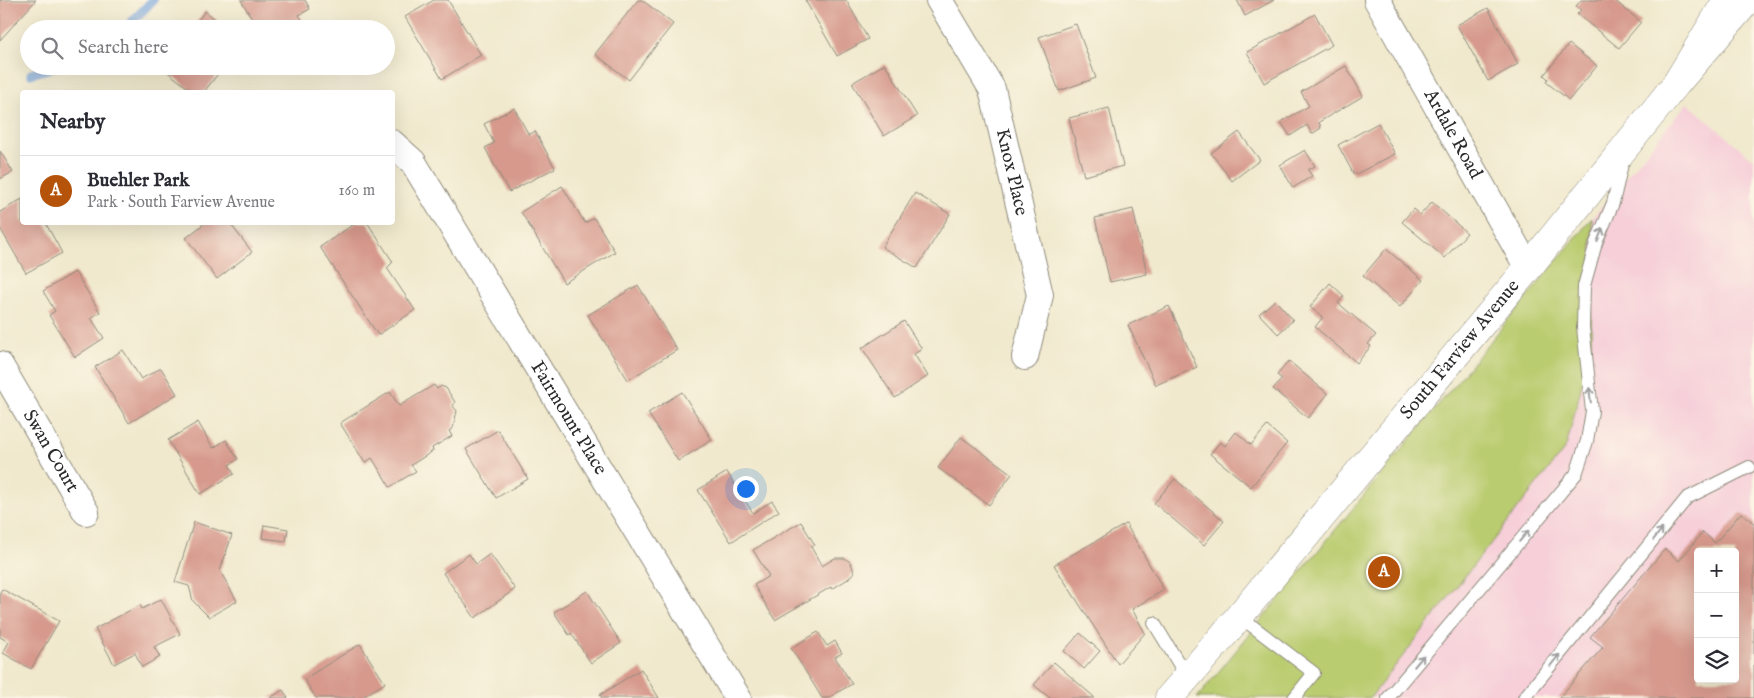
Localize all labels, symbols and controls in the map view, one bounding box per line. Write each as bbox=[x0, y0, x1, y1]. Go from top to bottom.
search box bbox=[20, 20, 395, 75]
icon: search bbox=[38, 34, 66, 62]
text: Search here bbox=[78, 36, 169, 60]
street label: Ardale Road bbox=[1417, 84, 1488, 184]
text: Nearby bbox=[40, 109, 105, 136]
street label: Knox Place bbox=[990, 126, 1033, 218]
text: Buehler Park bbox=[87, 169, 189, 193]
text: A bbox=[51, 181, 61, 201]
text: 160 m bbox=[339, 181, 375, 201]
text: Park · South Farview Avenue bbox=[87, 193, 275, 213]
one-way arrow bbox=[1595, 228, 1605, 243]
street label: South Farview Avenue bbox=[1395, 275, 1525, 425]
street label: Fairmount Place bbox=[525, 357, 612, 480]
one-way arrow bbox=[1585, 387, 1595, 403]
street label: Swan Court bbox=[17, 406, 84, 497]
your location bbox=[733, 476, 759, 502]
one-way arrow bbox=[1652, 528, 1663, 541]
one-way arrow bbox=[1518, 530, 1529, 543]
map controls bbox=[1694, 548, 1739, 683]
button: + bbox=[1694, 548, 1739, 593]
pin: A bbox=[1368, 553, 1400, 591]
button: − bbox=[1694, 593, 1739, 638]
button: layers bbox=[1694, 638, 1739, 683]
one-way arrow bbox=[1414, 654, 1425, 667]
one-way arrow bbox=[1550, 654, 1561, 667]

